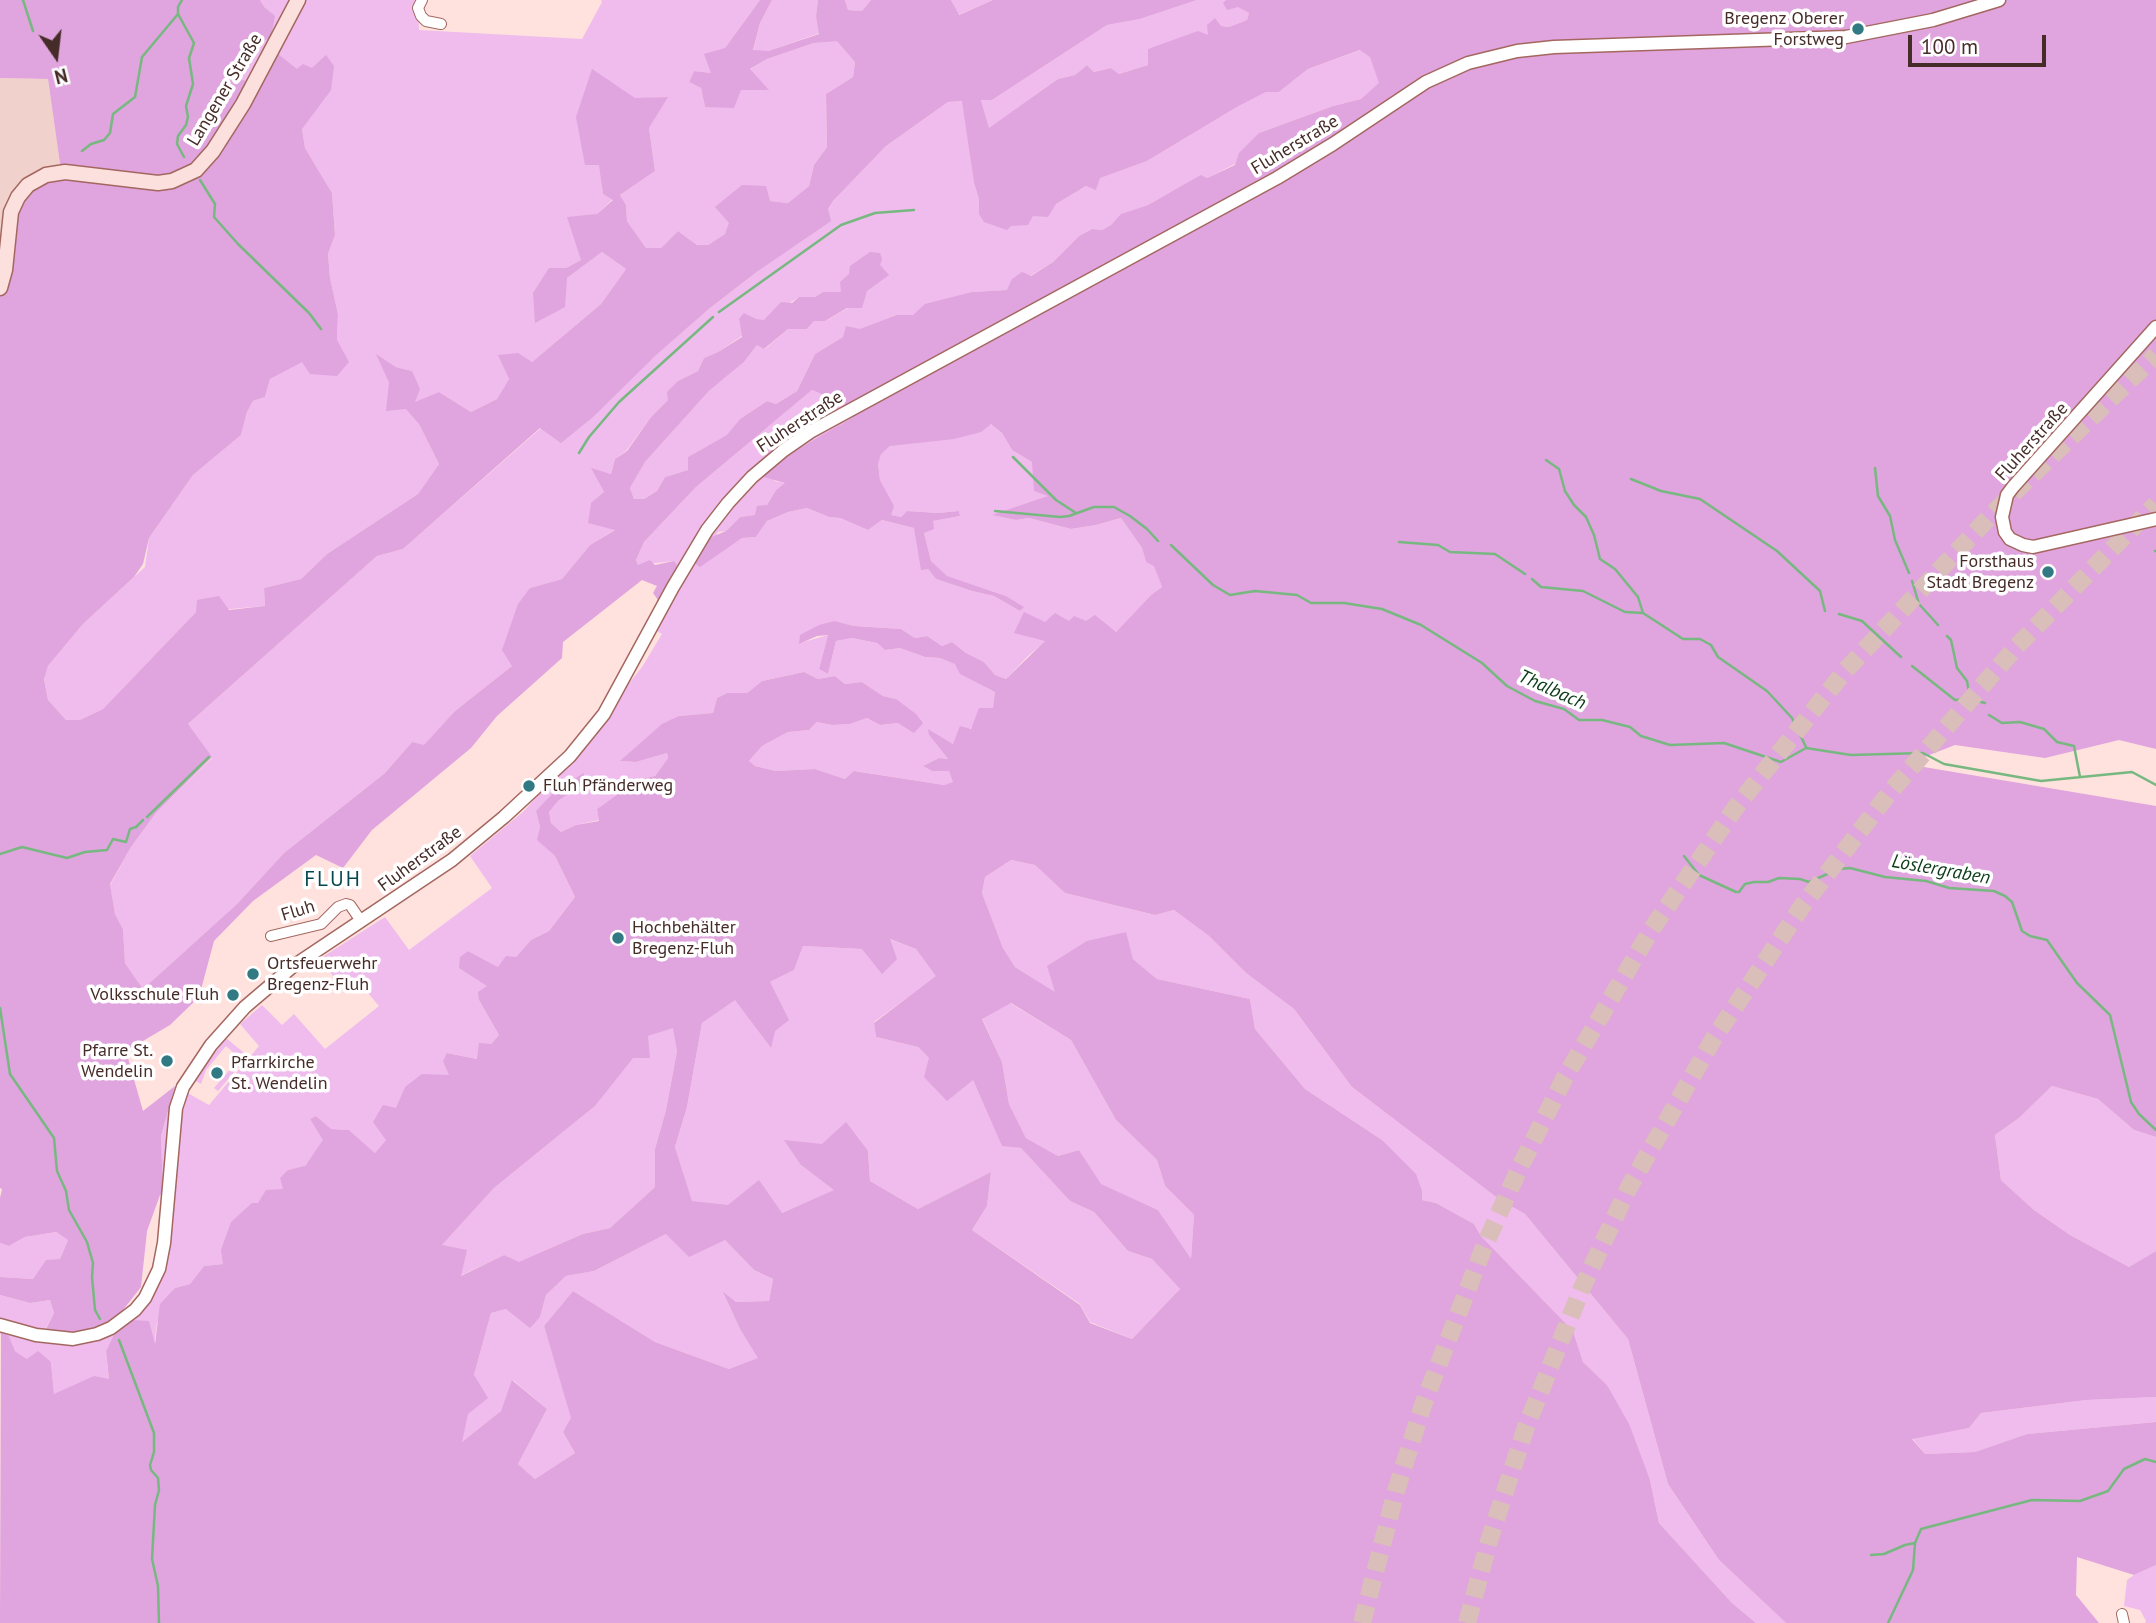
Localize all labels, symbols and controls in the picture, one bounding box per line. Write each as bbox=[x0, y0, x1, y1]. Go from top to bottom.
place label: Bregenz Oberer Forstweg bbox=[1724, 8, 1844, 50]
north arrow bbox=[21, 21, 91, 91]
marker: Bregenz Oberer Forstweg bbox=[1850, 21, 1866, 37]
scale bar bbox=[1911, 21, 2049, 65]
street label: Langener Straße bbox=[183, 30, 267, 150]
text: 100 m bbox=[1921, 33, 1978, 60]
text: N bbox=[52, 63, 70, 90]
street label: Fluherstraße bbox=[1247, 111, 1343, 179]
street label: Fluherstraße bbox=[753, 386, 847, 458]
street label: Fluherstraße bbox=[1991, 398, 2073, 486]
place label: Forsthaus Stadt Bregenz bbox=[1927, 551, 2034, 594]
marker: Forsthaus Stadt Bregenz bbox=[2040, 564, 2056, 580]
water label: Thalbach bbox=[1515, 665, 1589, 715]
place label: Fluh Pfänderweg bbox=[543, 775, 673, 797]
marker: Fluh Pfänderweg bbox=[521, 778, 537, 794]
street label: Fluherstraße bbox=[374, 821, 466, 897]
water label: Löslergraben bbox=[1890, 850, 1992, 890]
district label: FLUH bbox=[305, 867, 361, 893]
street label: Fluh bbox=[279, 896, 317, 926]
place label: Hochbehälter Bregenz-Fluh bbox=[632, 917, 736, 960]
marker: Hochbehälter Bregenz-Fluh bbox=[610, 930, 626, 946]
place label: Ortsfeuerwehr Bregenz-Fluh bbox=[267, 953, 377, 996]
marker: Ortsfeuerwehr Bregenz-Fluh bbox=[245, 966, 261, 982]
place label: Volksschule Fluh bbox=[90, 984, 219, 1006]
marker: Volksschule Fluh bbox=[225, 987, 241, 1003]
place label: Pfarre St. Wendelin bbox=[81, 1040, 153, 1082]
place label: Pfarrkirche St. Wendelin bbox=[231, 1052, 327, 1094]
marker: Pfarre St. Wendelin bbox=[159, 1053, 175, 1069]
marker: Pfarrkirche St. Wendelin bbox=[209, 1065, 225, 1081]

